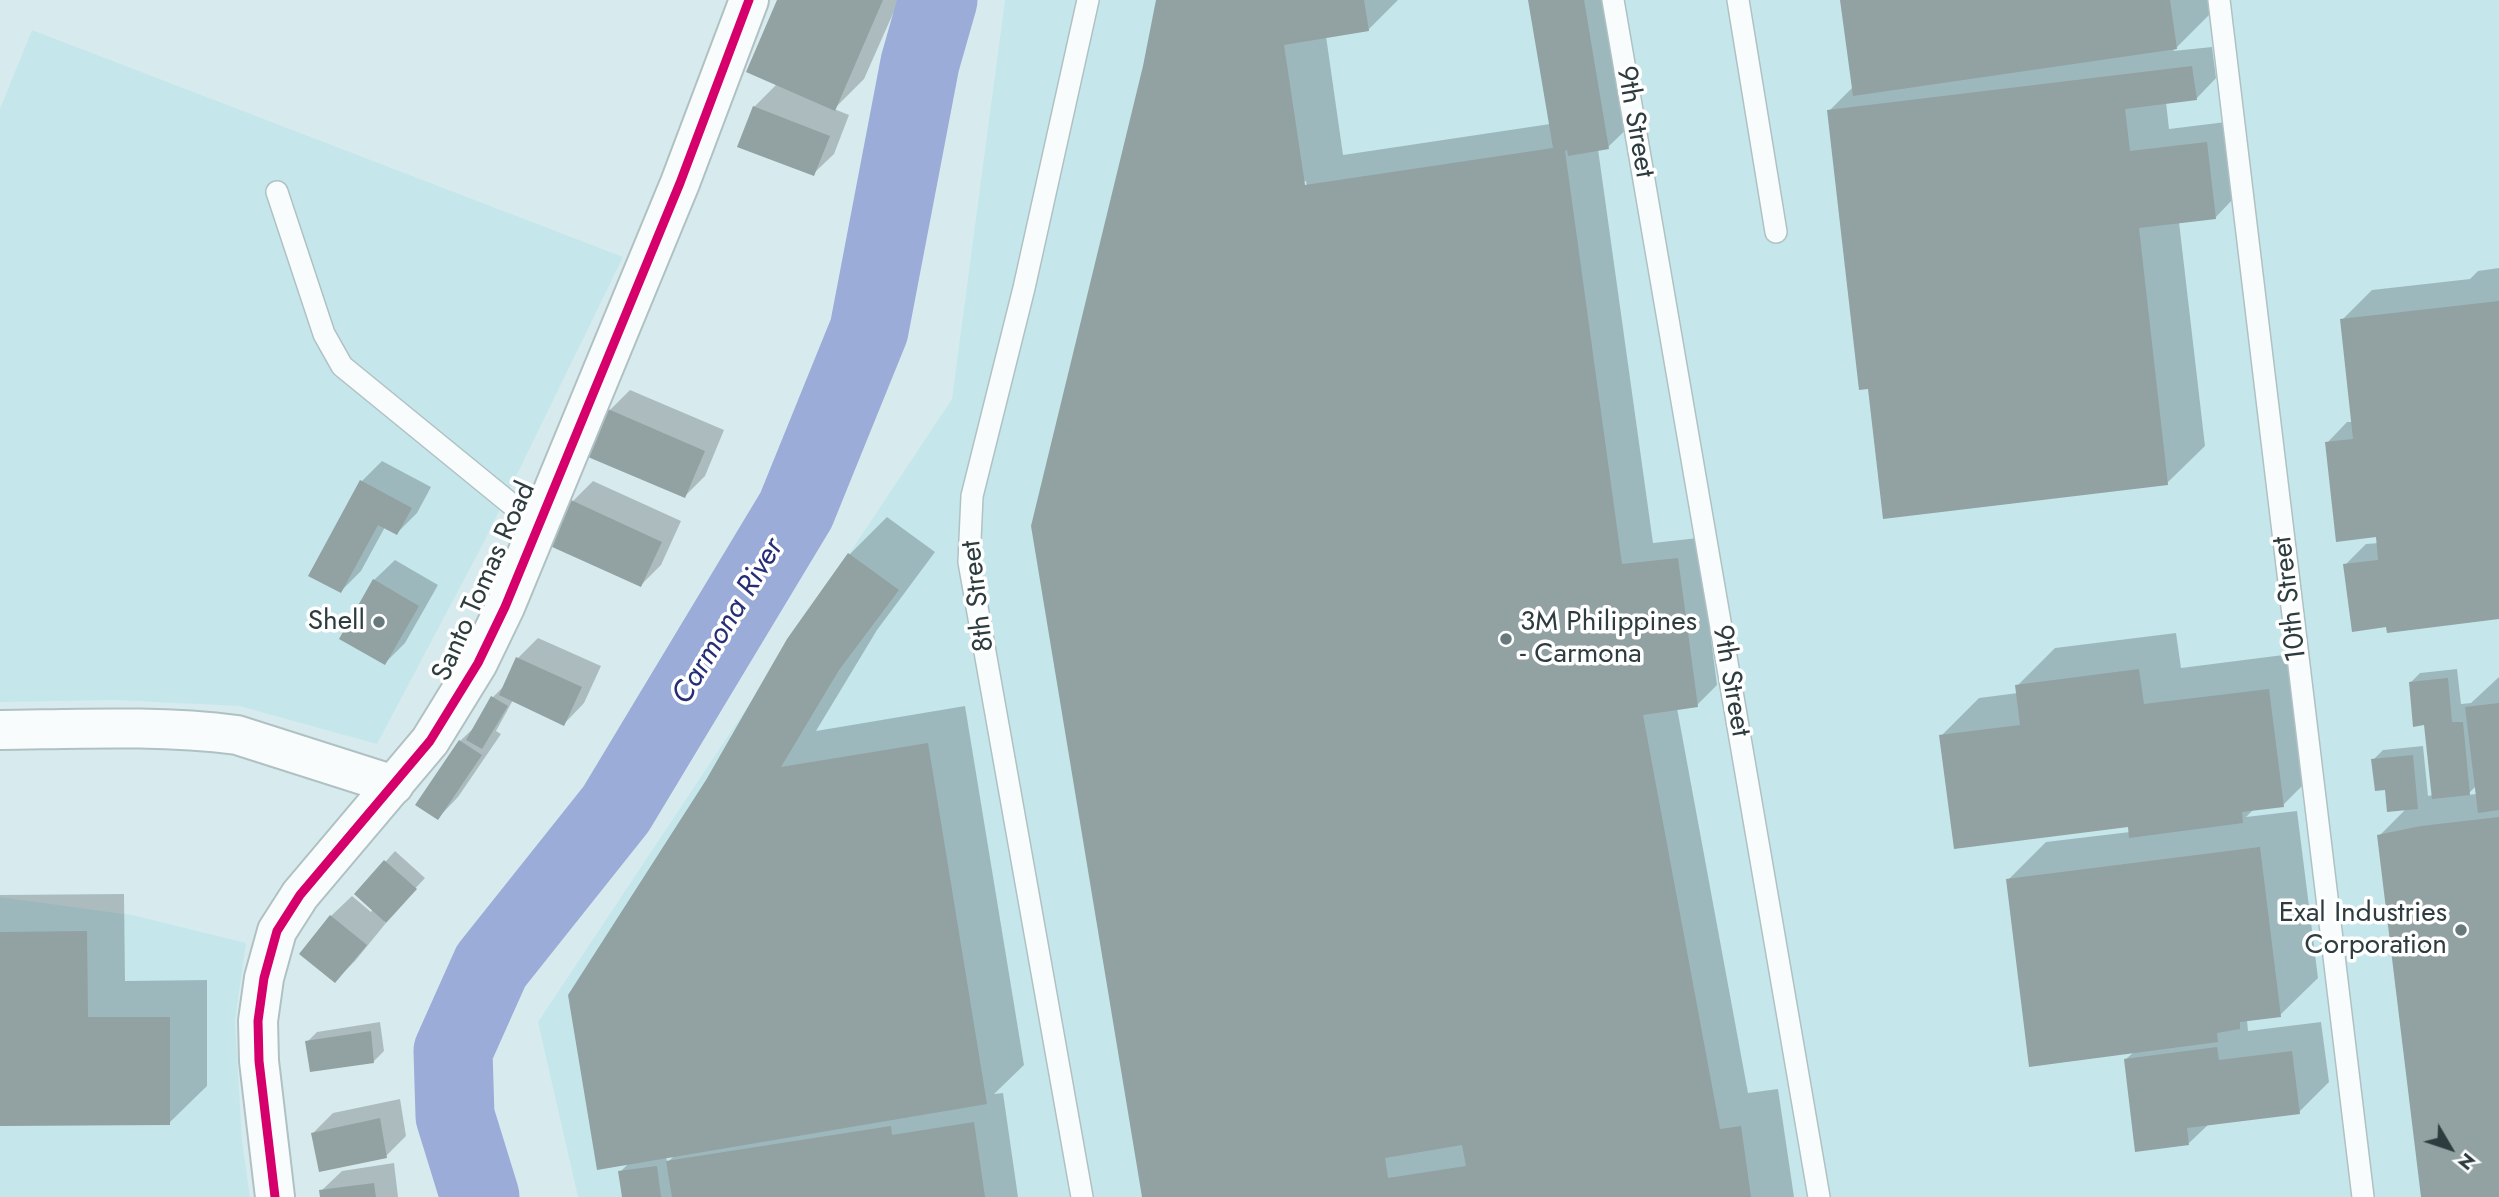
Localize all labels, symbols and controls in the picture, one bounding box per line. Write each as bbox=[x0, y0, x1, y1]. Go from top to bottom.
street label: 9th Street bbox=[1608, 64, 1660, 180]
street label: Santo Tomas Road bbox=[426, 477, 544, 687]
water label: Carmona River bbox=[665, 532, 793, 712]
street label: 10th Street bbox=[2267, 534, 2315, 664]
street label: 8th Street bbox=[956, 538, 1002, 654]
place label: Shell bbox=[308, 605, 365, 639]
place label: 3M Philippines - Carmona bbox=[1520, 606, 1697, 672]
marker: Shell bbox=[371, 614, 387, 630]
street label: 9th Street bbox=[1704, 623, 1756, 739]
marker: 3M Philippines - Carmona bbox=[1498, 631, 1514, 647]
place label: Exal Industries Corporation bbox=[2279, 897, 2447, 963]
marker: Exal Industries Corporation bbox=[2453, 922, 2469, 938]
north arrow bbox=[2415, 1113, 2485, 1183]
text: N bbox=[2451, 1147, 2482, 1176]

